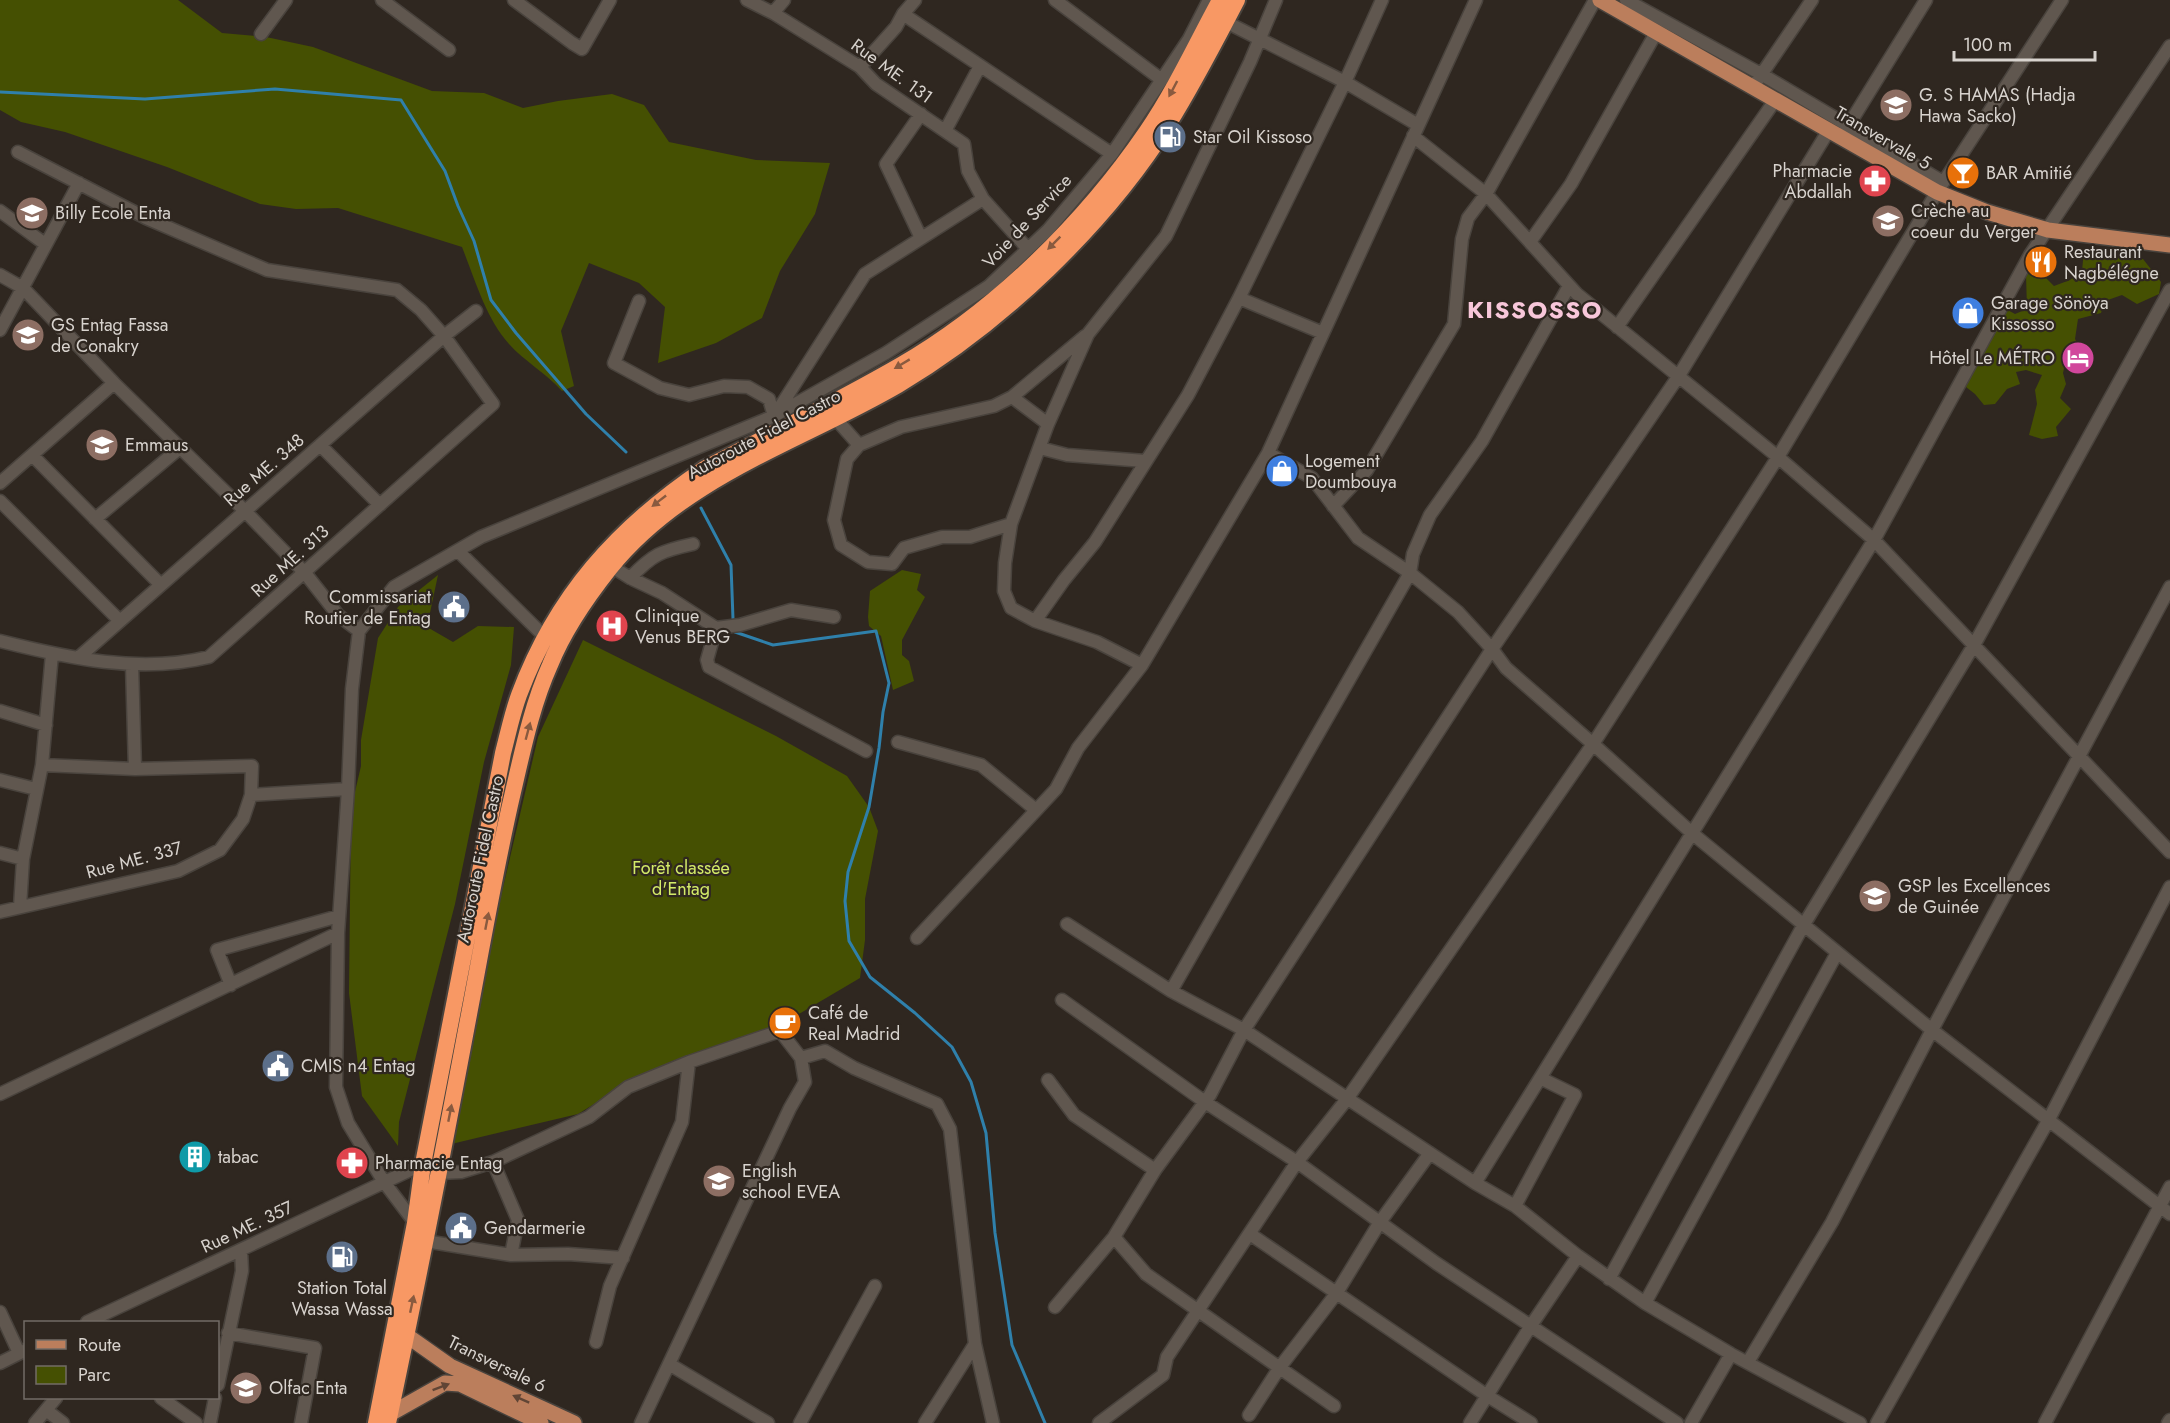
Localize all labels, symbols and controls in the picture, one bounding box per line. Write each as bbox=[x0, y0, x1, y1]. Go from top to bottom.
scale bar bbox=[1954, 24, 2095, 62]
street label: Rue ME. 131 bbox=[846, 32, 938, 110]
text: 100 m bbox=[1963, 32, 2012, 58]
one-way arrow bbox=[1168, 80, 1178, 98]
place label: G. S HAMAS (Hadja Hawa Sacko) bbox=[1919, 82, 2075, 129]
school or university icon: G. S HAMAS (Hadja Hawa Sacko) bbox=[1878, 87, 1914, 123]
street label: Transvervale 5 bbox=[1830, 100, 1936, 176]
fuel station icon: Star Oil Kissoso bbox=[1152, 119, 1188, 155]
place label: Star Oil Kissoso bbox=[1193, 124, 1312, 150]
bar icon: BAR Amitié bbox=[1945, 155, 1981, 191]
place label: Pharmacie Abdallah bbox=[1773, 158, 1852, 205]
place label: BAR Amitié bbox=[1986, 160, 2072, 186]
pharmacy icon: Pharmacie Abdallah bbox=[1857, 163, 1893, 199]
street label: Voie de Service bbox=[976, 168, 1078, 274]
school or university icon: Billy Ecole Enta bbox=[14, 195, 50, 231]
place label: Crèche au coeur du Verger bbox=[1911, 198, 2037, 245]
place label: Billy Ecole Enta bbox=[55, 200, 171, 226]
school or university icon: Crèche au coeur du Verger bbox=[1870, 203, 1906, 239]
one-way arrow bbox=[1047, 235, 1061, 250]
place label: Restaurant Nagbélégne bbox=[2064, 239, 2159, 286]
restaurant icon: Restaurant Nagbélégne bbox=[2023, 244, 2059, 280]
place label: Garage Sönöya Kissosso bbox=[1991, 290, 2109, 337]
district label: KISSOSSO bbox=[1467, 292, 1603, 327]
shop icon: Garage Sönöya Kissosso bbox=[1950, 295, 1986, 331]
place label: GS Entag Fassa de Conakry bbox=[51, 312, 169, 359]
school or university icon: GS Entag Fassa de Conakry bbox=[10, 317, 46, 353]
hotel icon: Hôtel Le MÉTRO bbox=[2060, 340, 2096, 376]
place label: Hôtel Le MÉTRO bbox=[1929, 345, 2055, 371]
one-way arrow bbox=[894, 358, 910, 369]
street label: Autoroute Fidel Castro bbox=[683, 382, 845, 485]
school or university icon: Emmaus bbox=[84, 427, 120, 463]
street label: Rue ME. 348 bbox=[218, 428, 310, 512]
place label: Emmaus bbox=[125, 432, 188, 458]
place label: Logement Doumbouya bbox=[1305, 448, 1397, 495]
shop icon: Logement Doumbouya bbox=[1264, 453, 1300, 489]
one-way arrow bbox=[651, 494, 667, 507]
street label: Rue ME. 313 bbox=[245, 519, 335, 603]
place label: Commissariat Routier de Entag bbox=[304, 584, 432, 631]
public building icon: Commissariat Routier de Entag bbox=[436, 589, 472, 625]
place label: Clinique Venus BERG bbox=[635, 603, 730, 650]
hospital icon: Clinique Venus BERG bbox=[594, 608, 630, 644]
one-way arrow bbox=[524, 721, 533, 739]
street label: Autoroute Fidel Castro bbox=[450, 773, 510, 945]
street label: Rue ME. 337 bbox=[83, 835, 185, 885]
park label: Forêt classée d'Entag bbox=[632, 855, 730, 902]
place label: GSP les Excellences de Guinée bbox=[1898, 873, 2050, 920]
school or university icon: GSP les Excellences de Guinée bbox=[1857, 878, 1893, 914]
one-way arrow bbox=[483, 911, 492, 930]
place label: Café de Real Madrid bbox=[808, 1000, 900, 1047]
cafe icon: Café de Real Madrid bbox=[767, 1005, 803, 1041]
public building icon: CMIS n4 Entag bbox=[260, 1048, 296, 1084]
place label: CMIS n4 Entag bbox=[301, 1053, 416, 1079]
one-way arrow bbox=[446, 1103, 455, 1122]
building icon: tabac bbox=[177, 1139, 213, 1175]
place label: tabac bbox=[218, 1144, 259, 1170]
pharmacy icon: Pharmacie Entag bbox=[334, 1145, 370, 1181]
place label: Pharmacie Entag bbox=[375, 1150, 502, 1176]
place label: English school EVEA bbox=[742, 1158, 840, 1205]
school or university icon: English school EVEA bbox=[701, 1163, 737, 1199]
street label: Rue ME. 357 bbox=[197, 1194, 298, 1260]
public building icon: Gendarmerie bbox=[443, 1210, 479, 1246]
place label: Gendarmerie bbox=[484, 1215, 585, 1241]
fuel station icon: Station Total Wassa Wassa bbox=[324, 1239, 360, 1275]
place label: Station Total Wassa Wassa bbox=[291, 1275, 393, 1322]
one-way arrow bbox=[408, 1294, 417, 1313]
legend bbox=[24, 1321, 219, 1399]
street label: Transversale 6 bbox=[443, 1329, 551, 1399]
text: Route bbox=[78, 1332, 121, 1358]
text: Parc bbox=[78, 1362, 111, 1388]
school or university icon: Olfac Enta bbox=[228, 1370, 264, 1406]
place label: Olfac Enta bbox=[269, 1375, 348, 1401]
one-way arrow bbox=[433, 1381, 451, 1391]
one-way arrow bbox=[511, 1394, 529, 1404]

